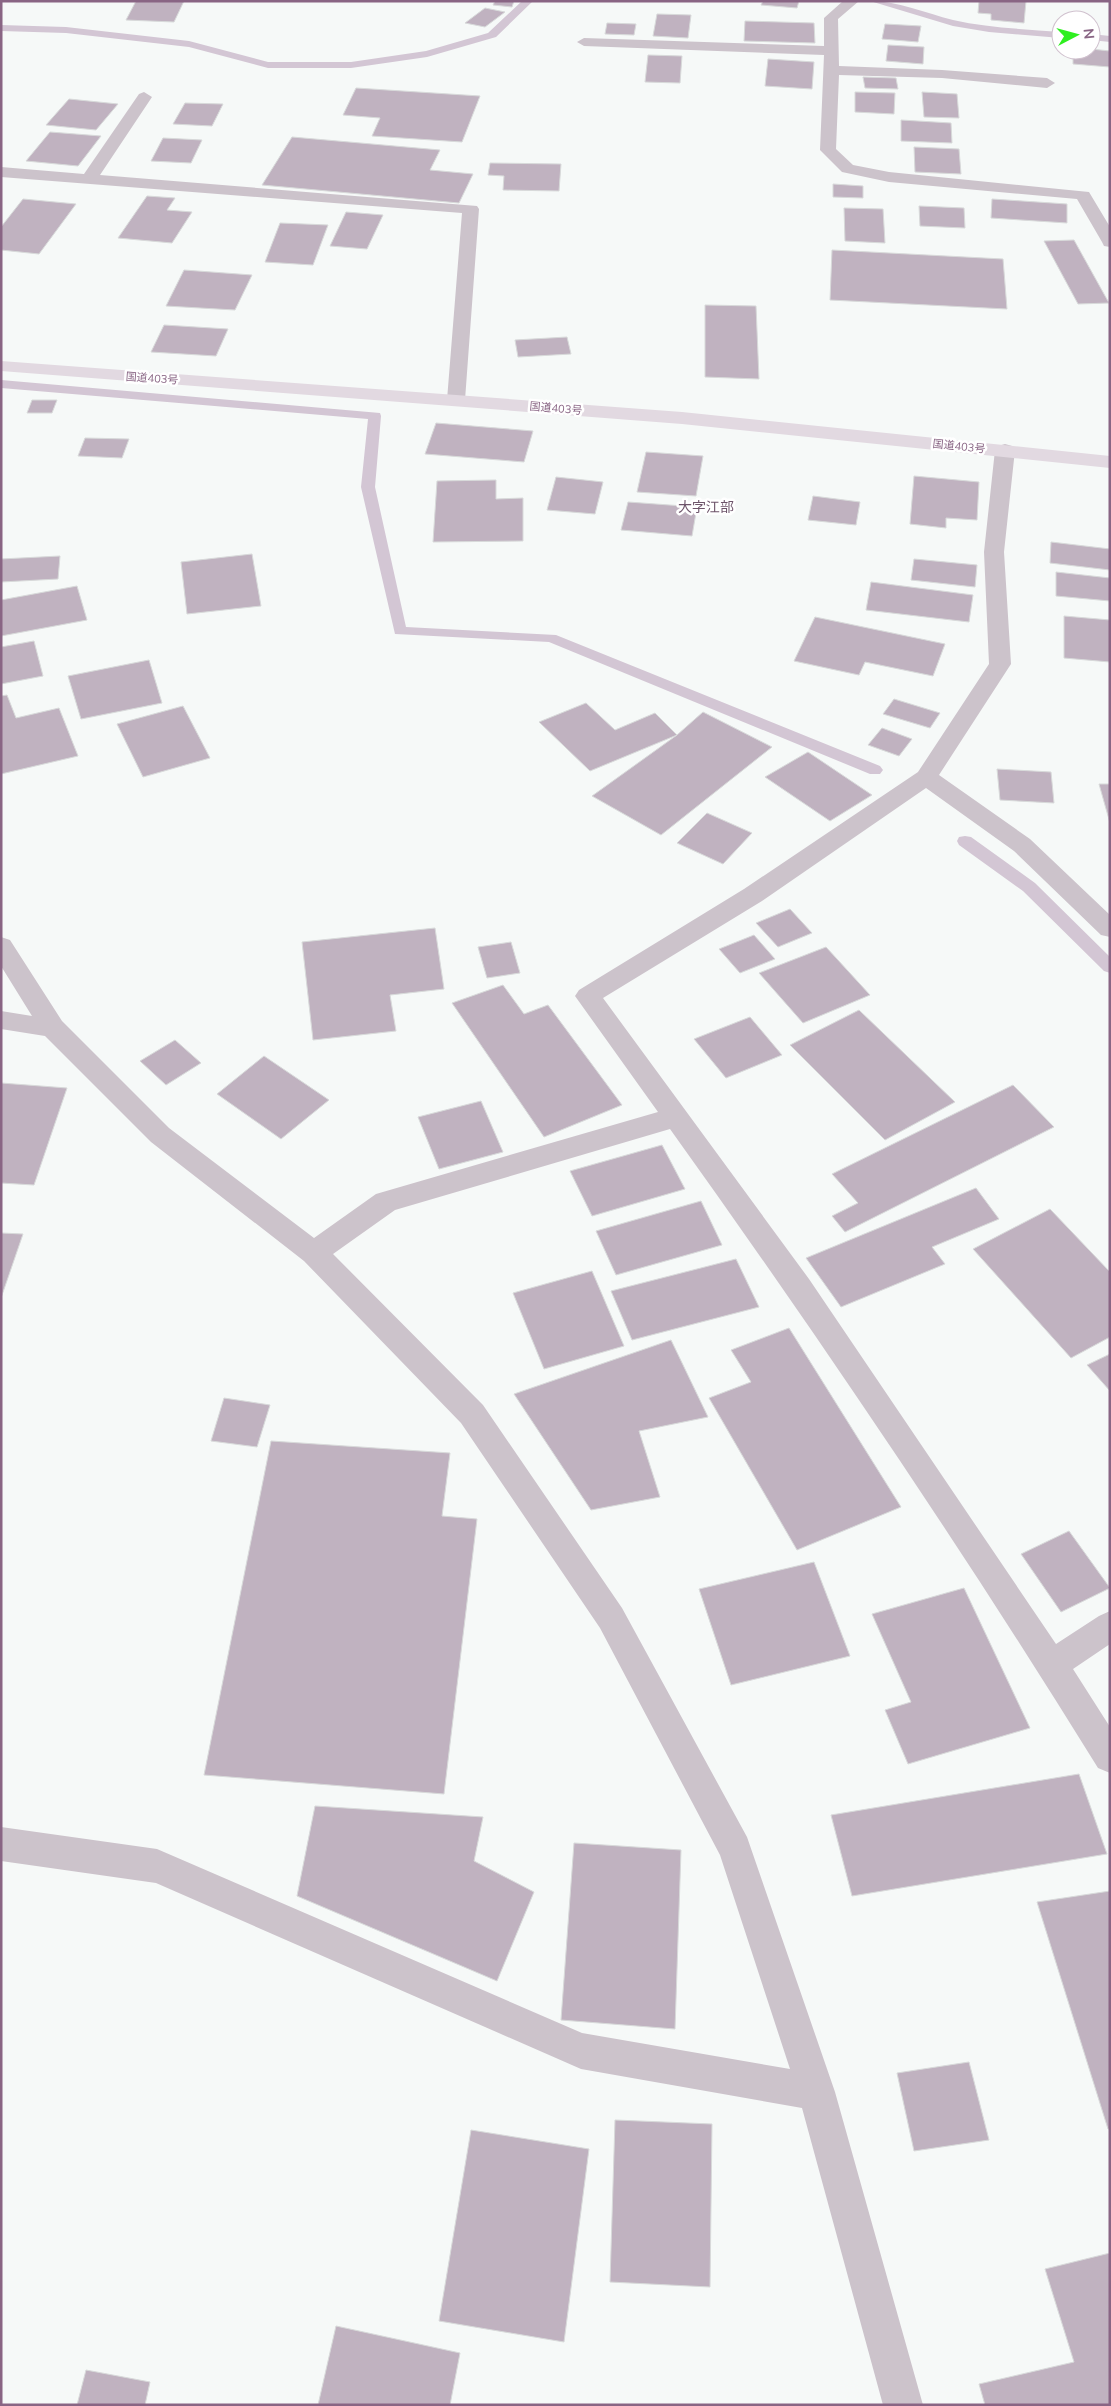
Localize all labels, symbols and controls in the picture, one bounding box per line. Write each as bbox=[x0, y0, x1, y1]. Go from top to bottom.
north arrow bbox=[1051, 10, 1101, 60]
text: N bbox=[1079, 27, 1098, 40]
street label: 国道403号 bbox=[125, 369, 179, 387]
street label: 国道403号 bbox=[529, 399, 583, 417]
street label: 国道403号 bbox=[932, 436, 986, 456]
district label: 大字江部 bbox=[678, 498, 734, 516]

